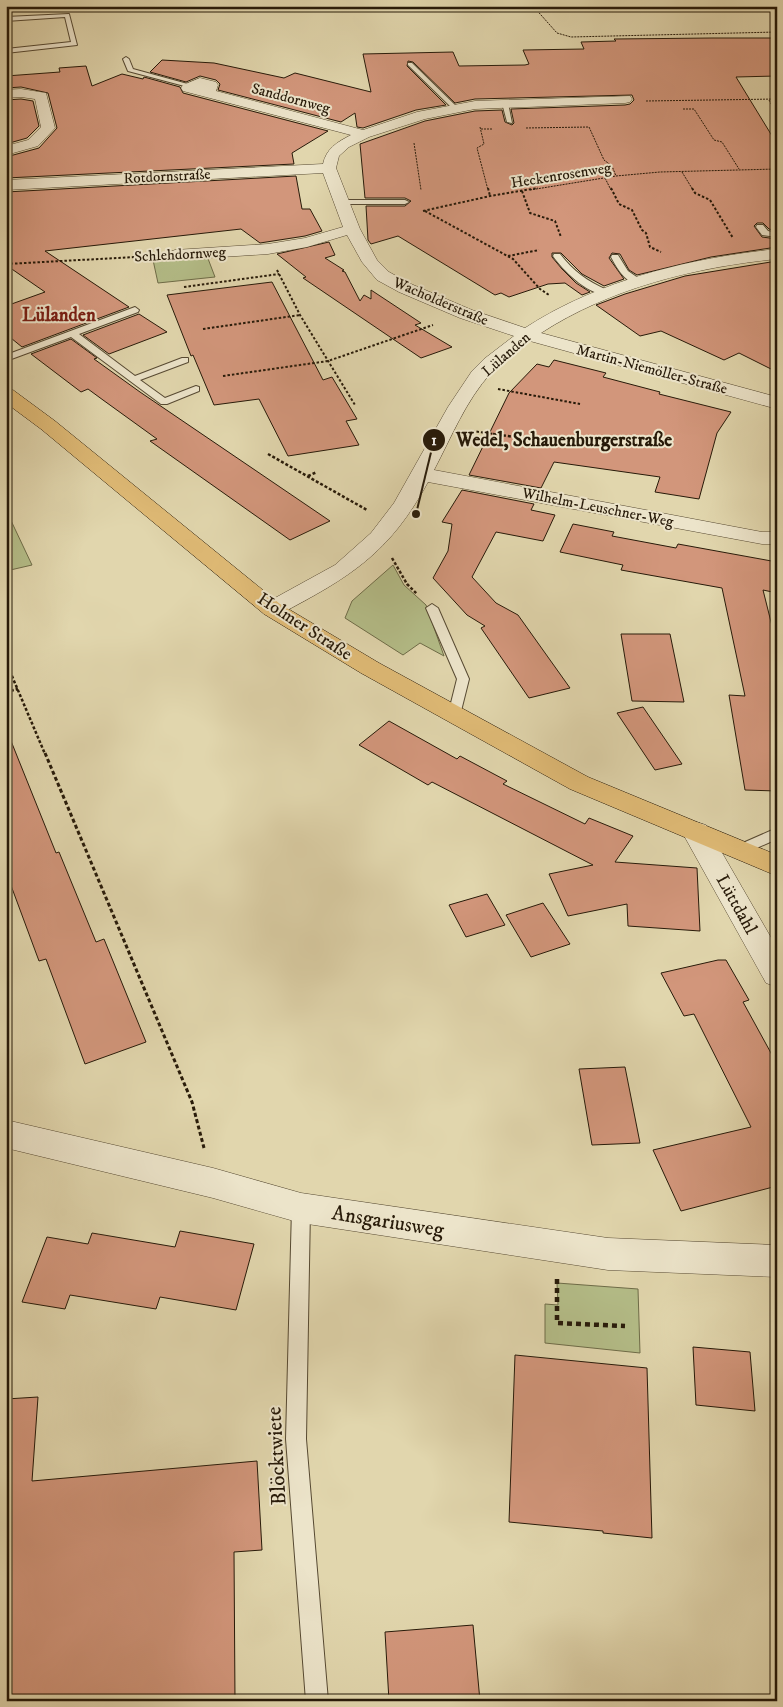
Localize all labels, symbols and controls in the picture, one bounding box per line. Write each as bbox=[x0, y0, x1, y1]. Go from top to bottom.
street label: Sanddornweg bbox=[249, 79, 333, 118]
street label: Heckenrosenweg bbox=[510, 158, 613, 193]
street label: Rotdornstraße bbox=[123, 165, 211, 188]
street label: Schlehdornweg bbox=[134, 243, 227, 266]
street label: Wacholderstraße bbox=[389, 272, 491, 330]
district label: Lülanden bbox=[22, 304, 97, 327]
street label: Lülanden bbox=[478, 328, 535, 381]
street label: Martin-Niemöller-Straße bbox=[574, 340, 729, 399]
callout: Wedel, Schauenburgerstraße bbox=[421, 423, 683, 457]
text: Wedel, Schauenburgerstraße bbox=[455, 429, 672, 452]
text: 1 bbox=[431, 431, 437, 450]
street label: Wilhelm-Leuschner-Weg bbox=[520, 483, 676, 532]
street label: Holmer Straße bbox=[253, 588, 356, 666]
street label: Lüttdahl bbox=[711, 871, 762, 939]
street label: Ansgariusweg bbox=[330, 1200, 447, 1244]
street label: Blöcktwiete bbox=[261, 1406, 293, 1506]

